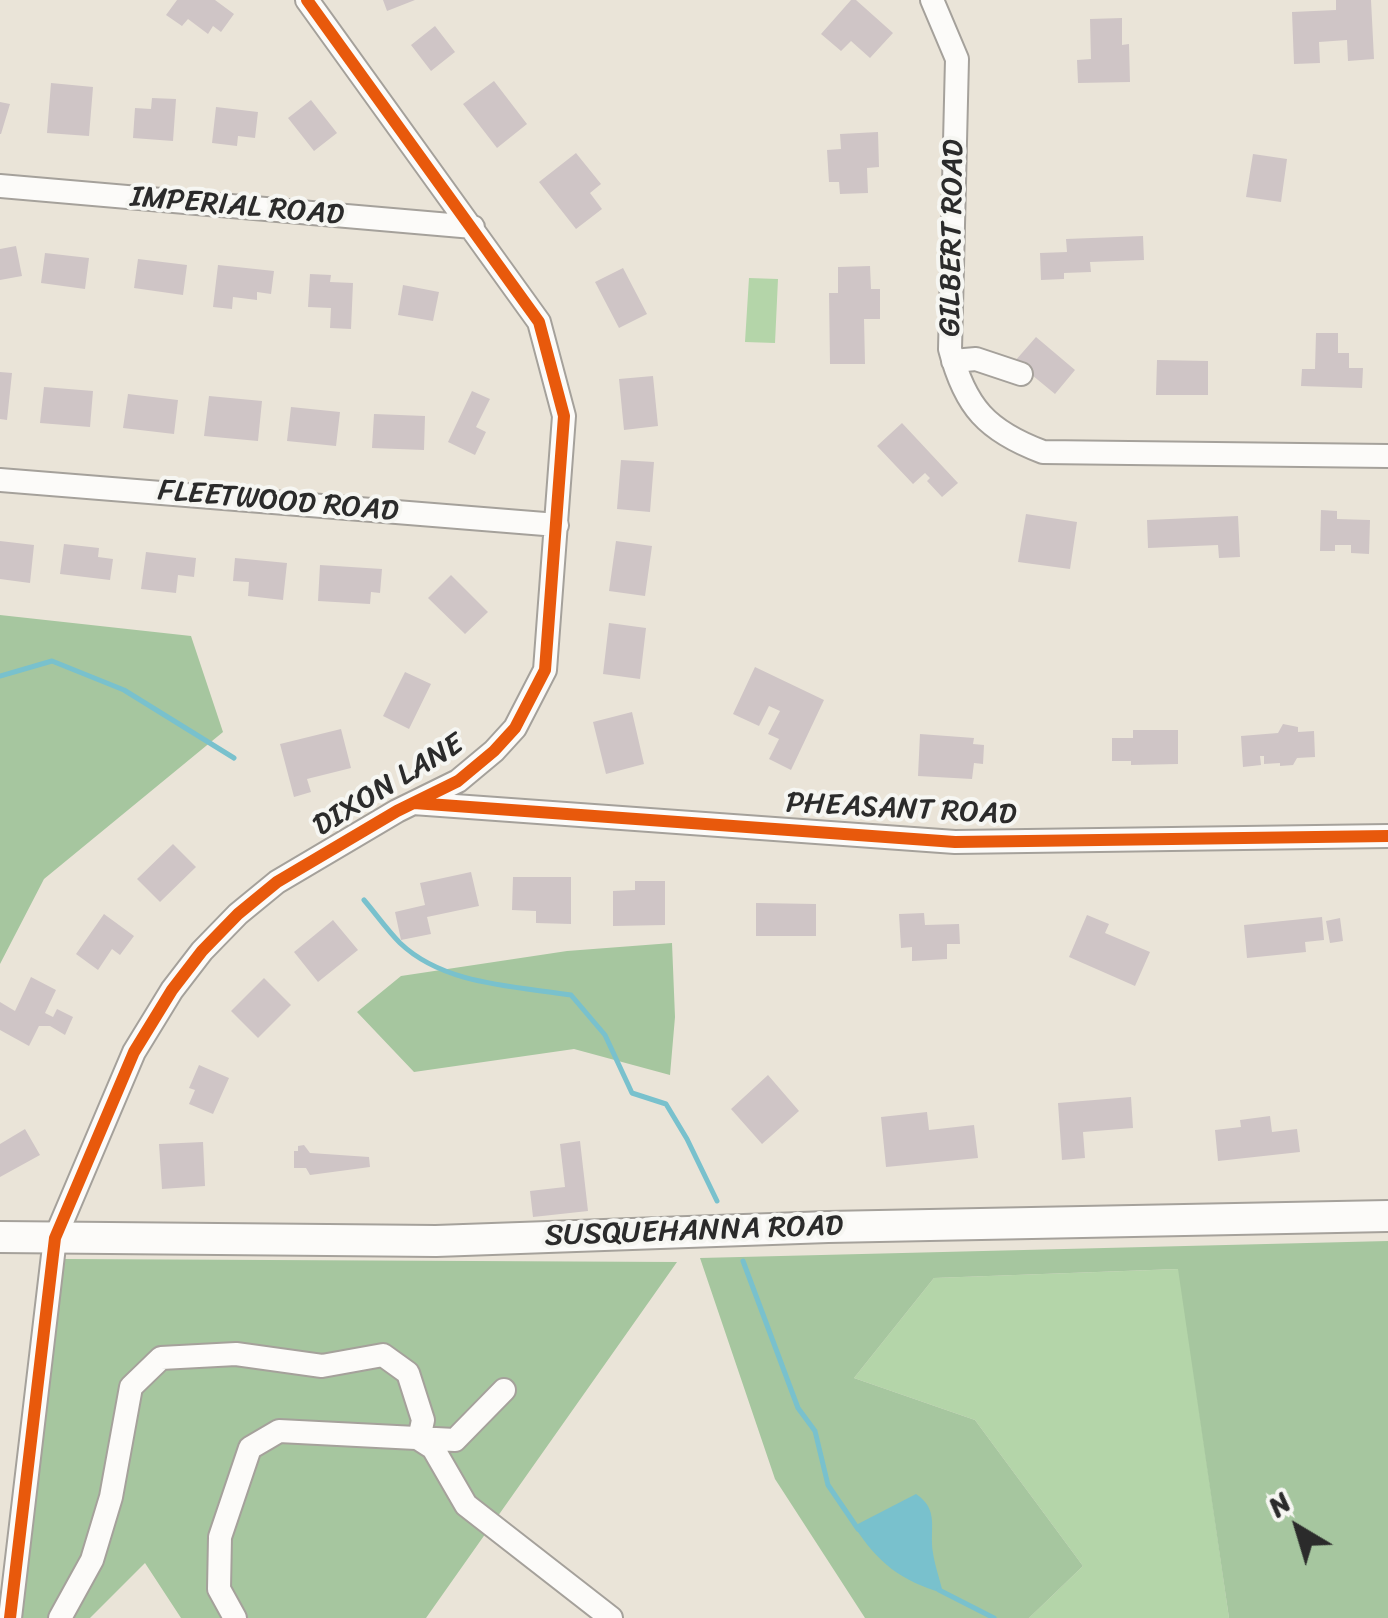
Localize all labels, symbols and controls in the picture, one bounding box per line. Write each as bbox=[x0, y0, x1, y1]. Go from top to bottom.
street label: GILBERT ROAD bbox=[933, 139, 973, 337]
street label: IMPERIAL ROAD bbox=[129, 180, 345, 234]
street label: FLEETWOOD ROAD bbox=[156, 474, 400, 530]
street label: DIXON LANE bbox=[307, 727, 471, 845]
street label: PHEASANT ROAD bbox=[785, 786, 1017, 834]
street label: SUSQUEHANNA ROAD bbox=[544, 1209, 844, 1255]
north arrow bbox=[1248, 1478, 1348, 1578]
text: N bbox=[1256, 1479, 1302, 1529]

